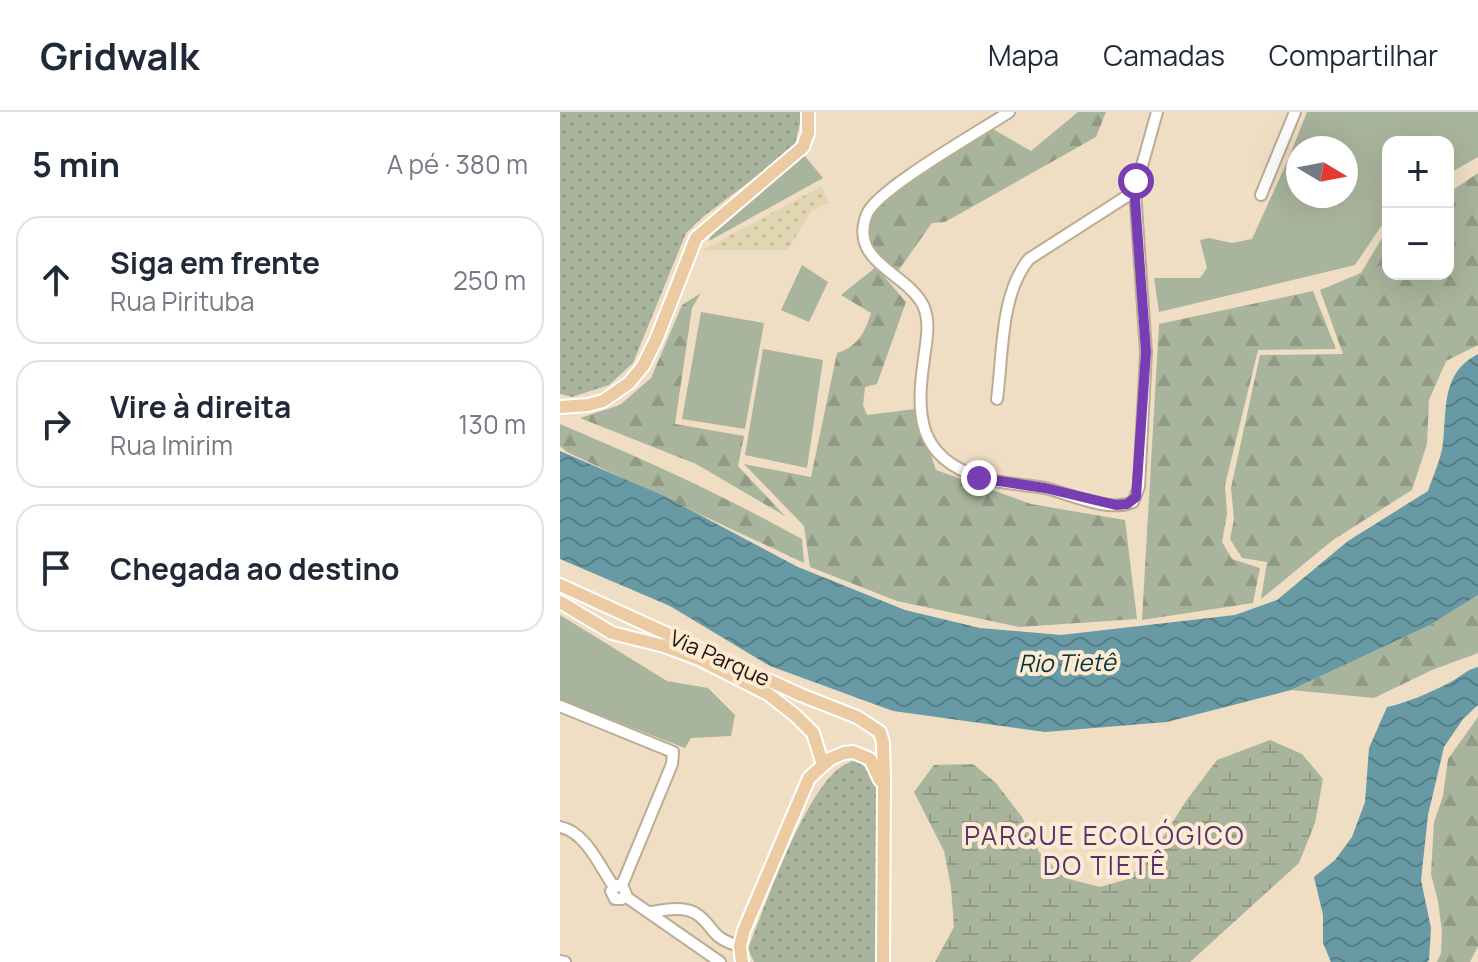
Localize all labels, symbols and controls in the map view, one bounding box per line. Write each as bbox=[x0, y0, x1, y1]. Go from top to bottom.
text: Gridwalk bbox=[40, 29, 199, 81]
text: Mapa bbox=[988, 36, 1059, 74]
text: Camadas bbox=[1103, 36, 1225, 74]
text: Compartilhar bbox=[1269, 36, 1438, 74]
north arrow bbox=[1286, 136, 1358, 208]
map controls bbox=[1382, 136, 1454, 280]
button: + bbox=[1382, 136, 1454, 208]
text: 5 min bbox=[32, 141, 120, 187]
text: A pé · 380 m bbox=[387, 146, 528, 182]
route start bbox=[1118, 163, 1154, 199]
button: − bbox=[1382, 208, 1454, 280]
text: Siga em frente bbox=[110, 242, 320, 283]
icon: ahead bbox=[34, 258, 78, 302]
text: 250 m bbox=[453, 262, 526, 298]
text: Rua Pirituba bbox=[110, 283, 254, 319]
text: Vire à direita bbox=[110, 386, 291, 427]
icon: right bbox=[34, 402, 78, 446]
text: 130 m bbox=[458, 406, 526, 442]
text: Rua Imirim bbox=[110, 427, 233, 463]
route end bbox=[961, 460, 997, 496]
icon: arrive bbox=[34, 546, 78, 590]
text: Chegada ao destino bbox=[110, 548, 400, 589]
street label: Via Parque bbox=[665, 623, 775, 693]
water label: Rio Tietê bbox=[1018, 645, 1118, 679]
district label: PARQUE ECOLÓGICO DO TIETÊ bbox=[964, 817, 1246, 883]

